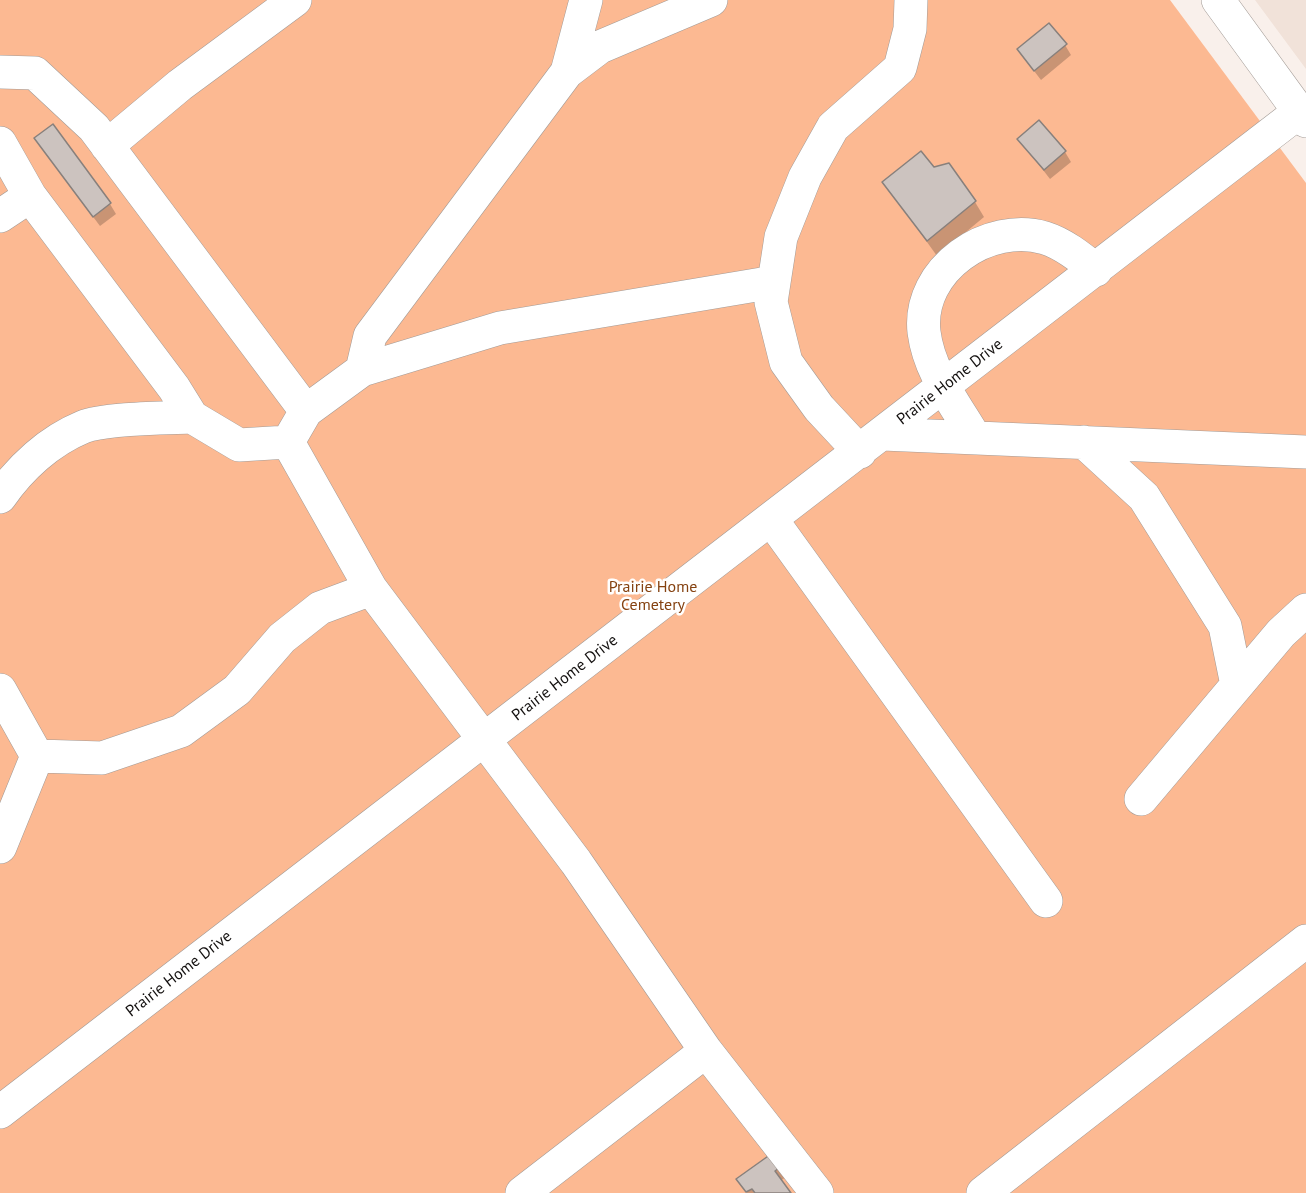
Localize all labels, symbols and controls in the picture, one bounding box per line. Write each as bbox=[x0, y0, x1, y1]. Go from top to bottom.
street label: Prairie Home Drive bbox=[893, 335, 1007, 429]
park label: Prairie Home Cemetery bbox=[609, 577, 697, 615]
street label: Prairie Home Drive bbox=[508, 631, 622, 725]
street label: Prairie Home Drive bbox=[122, 927, 236, 1021]

